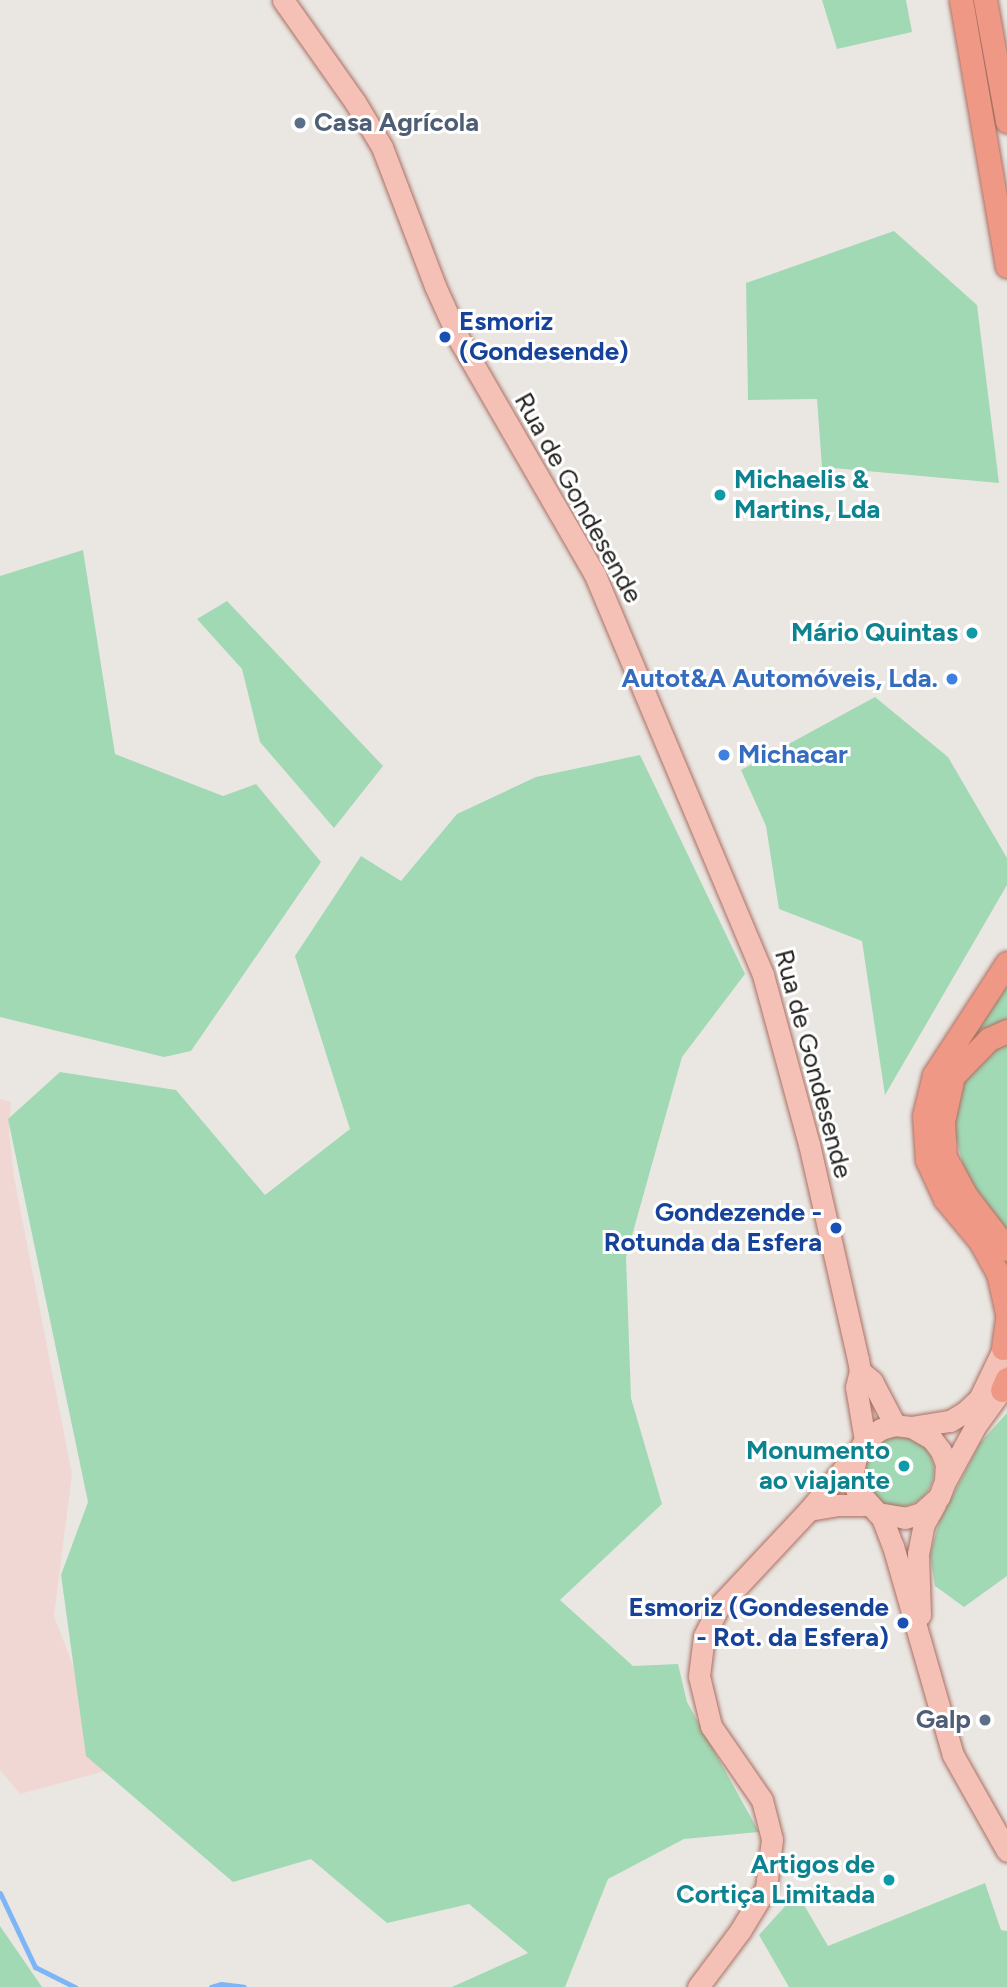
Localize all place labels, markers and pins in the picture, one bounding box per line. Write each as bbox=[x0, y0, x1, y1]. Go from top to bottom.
place label: Casa Agrícola bbox=[314, 107, 479, 139]
marker: Casa Agrícola bbox=[292, 115, 308, 131]
place label: Esmoriz (Gondesende) bbox=[459, 306, 629, 368]
marker: Esmoriz (Gondesende) bbox=[437, 329, 453, 345]
place label: Michaelis & Martins, Lda bbox=[734, 464, 880, 526]
marker: Michaelis & Martins, Lda bbox=[712, 487, 728, 503]
place label: Mário Quintas bbox=[791, 617, 958, 649]
marker: Mário Quintas bbox=[964, 625, 980, 641]
place label: Autot&A Automóveis, Lda. bbox=[621, 663, 938, 695]
marker: Autot&A Automóveis, Lda. bbox=[944, 671, 960, 687]
place label: Michacar bbox=[738, 739, 848, 771]
marker: Michacar bbox=[716, 747, 732, 763]
place label: Gondezende - Rotunda da Esfera bbox=[604, 1197, 822, 1258]
marker: Gondezende - Rotunda da Esfera bbox=[828, 1220, 844, 1236]
place label: Monumento ao viajante bbox=[746, 1435, 890, 1496]
marker: Monumento ao viajante bbox=[896, 1458, 912, 1474]
place label: Esmoriz (Gondesende - Rot. da Esfera) bbox=[628, 1592, 889, 1654]
marker: Esmoriz (Gondesende - Rot. da Esfera) bbox=[895, 1615, 911, 1631]
place label: Galp bbox=[916, 1704, 971, 1736]
marker: Galp bbox=[977, 1712, 993, 1728]
place label: Artigos de Cortiça Limitada bbox=[676, 1849, 875, 1910]
marker: Artigos de Cortiça Limitada bbox=[881, 1872, 897, 1888]

